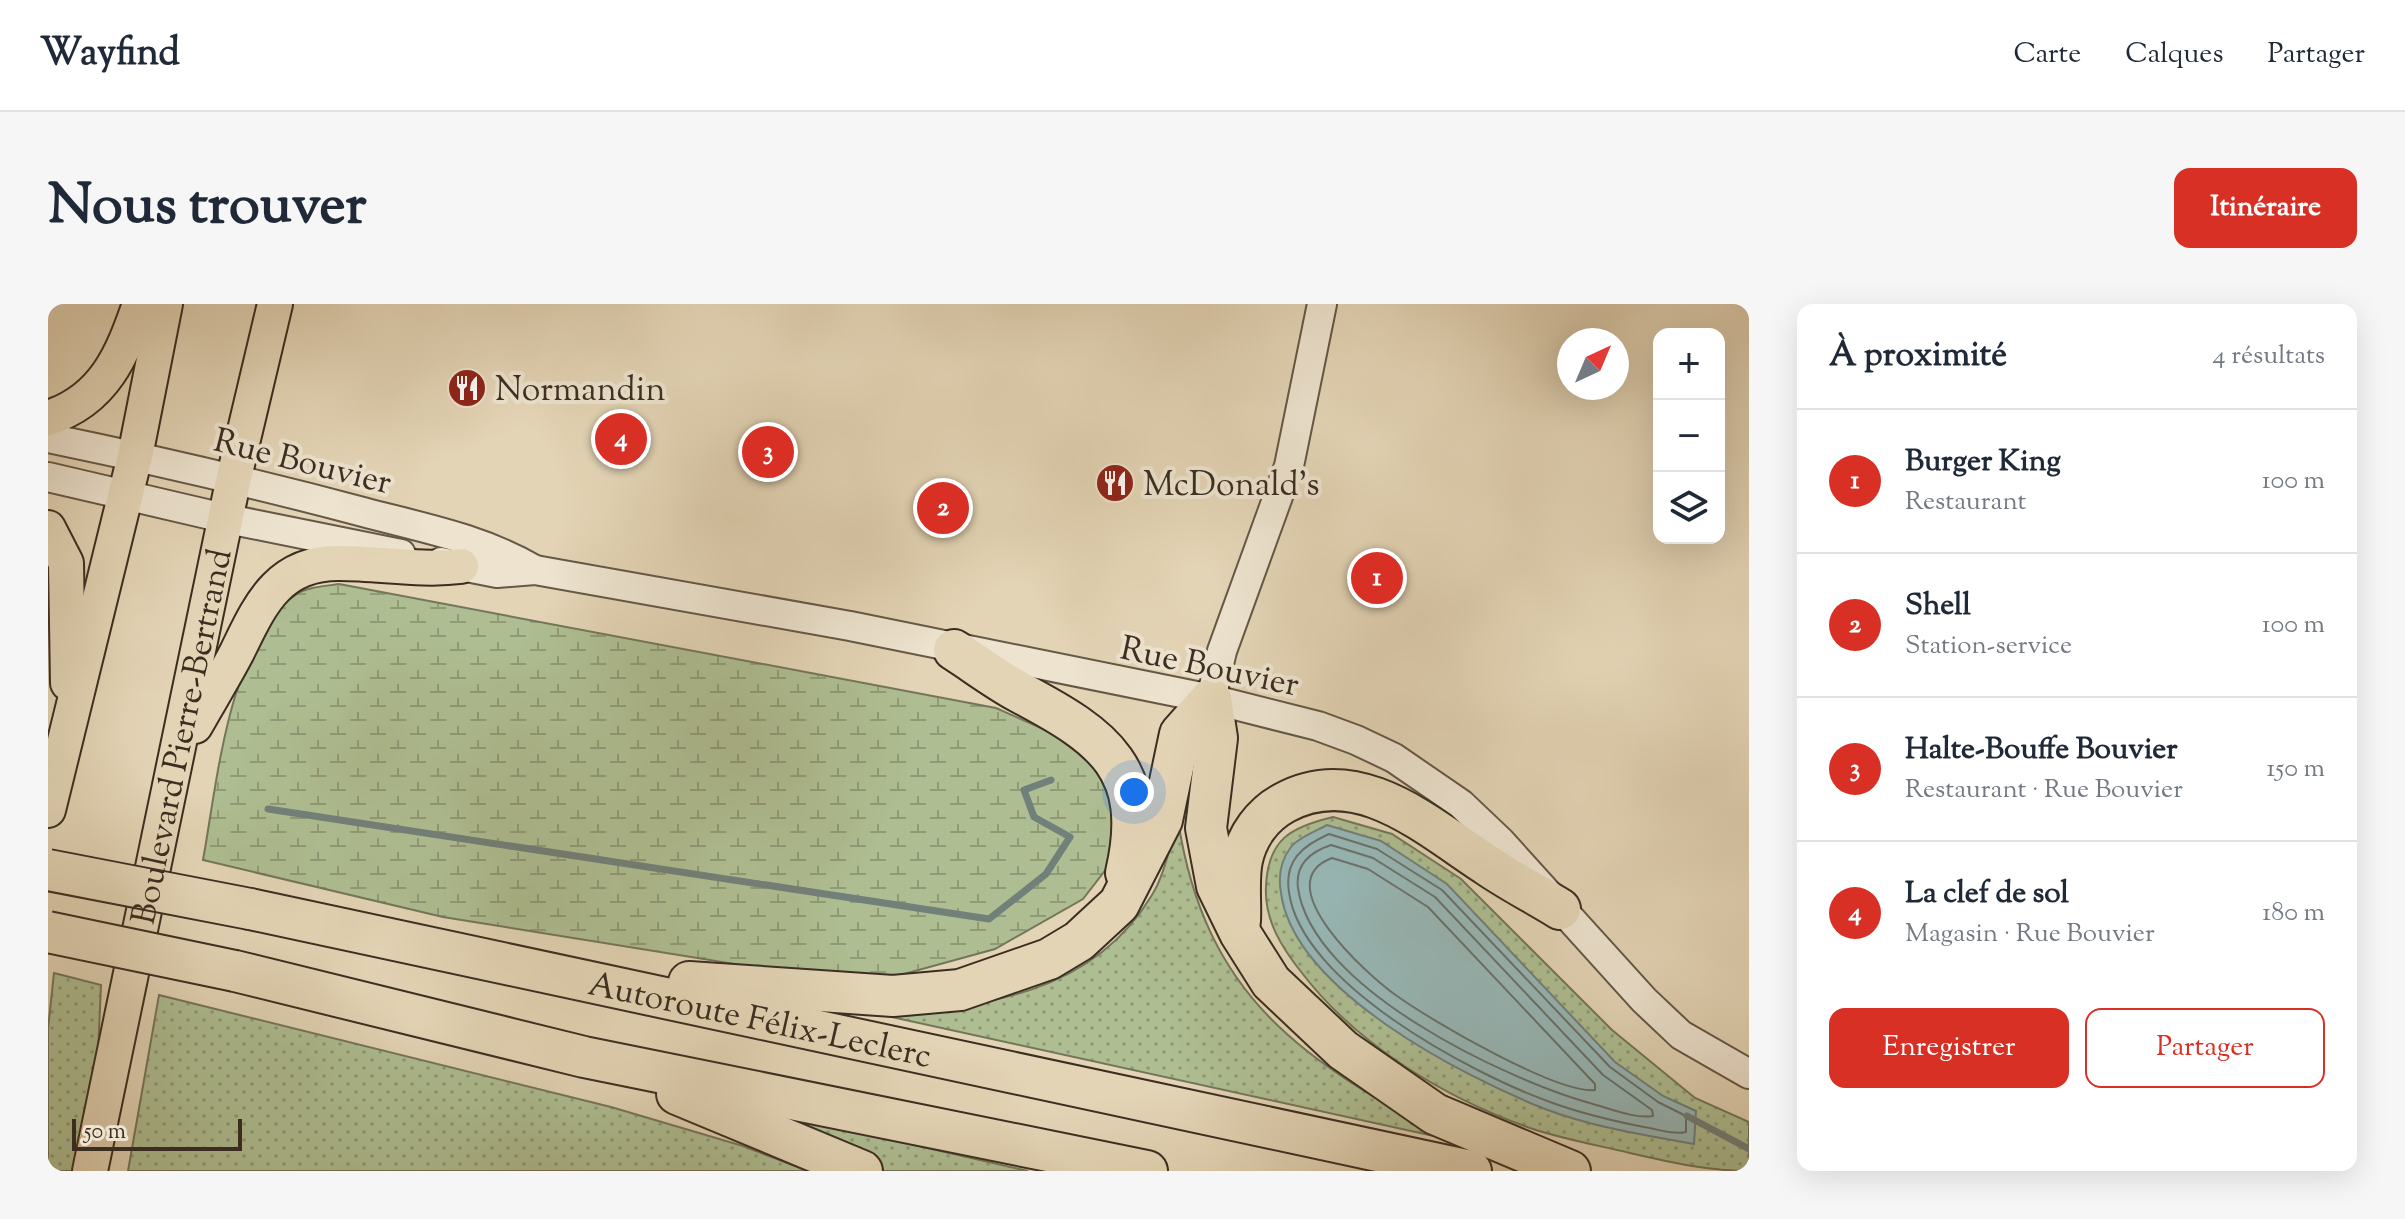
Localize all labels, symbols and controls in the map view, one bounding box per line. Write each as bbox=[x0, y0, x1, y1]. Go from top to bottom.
text: Wayfind bbox=[40, 28, 180, 82]
text: Carte bbox=[2013, 35, 2081, 75]
text: Calques bbox=[2125, 35, 2223, 75]
text: Partager bbox=[2267, 35, 2365, 75]
text: Nous trouver bbox=[48, 168, 367, 249]
button: Itinéraire bbox=[2174, 168, 2357, 248]
north arrow bbox=[1557, 328, 1629, 400]
map controls bbox=[1653, 328, 1725, 544]
button: + bbox=[1653, 328, 1725, 400]
text: À proximité bbox=[1829, 332, 2007, 381]
text: 4 résultats bbox=[2213, 338, 2325, 375]
restaurant icon: Normandin bbox=[446, 367, 488, 409]
place label: Normandin bbox=[495, 367, 666, 416]
button: − bbox=[1653, 400, 1725, 472]
pin: 4 bbox=[595, 409, 647, 469]
street label: Rue Bouvier bbox=[208, 418, 396, 509]
pin: 3 bbox=[742, 422, 794, 482]
text: Burger King bbox=[1905, 441, 2061, 484]
restaurant icon: McDonald's bbox=[1094, 462, 1136, 504]
place label: McDonald's bbox=[1143, 462, 1320, 511]
text: 1 bbox=[1851, 463, 1859, 500]
text: 100 m bbox=[2262, 463, 2325, 500]
button: layers bbox=[1653, 472, 1725, 544]
pin: 2 bbox=[917, 478, 969, 538]
text: Restaurant bbox=[1905, 484, 2026, 521]
street label: Boulevard Pierre-Bertrand bbox=[121, 545, 246, 929]
pin: 1 bbox=[1351, 548, 1403, 608]
text: Shell bbox=[1905, 585, 1971, 628]
text: 2 bbox=[1849, 607, 1861, 644]
text: 100 m bbox=[2262, 607, 2325, 644]
street label: Rue Bouvier bbox=[1115, 626, 1303, 711]
text: Station-service bbox=[1905, 628, 2072, 665]
text: Halte-Bouffe Bouvier bbox=[1905, 729, 2178, 772]
text: 3 bbox=[1850, 751, 1860, 788]
text: 150 m bbox=[2266, 751, 2325, 788]
your location bbox=[1114, 772, 1154, 812]
text: Restaurant · Rue Bouvier bbox=[1905, 772, 2183, 809]
text: La clef de sol bbox=[1905, 873, 2069, 916]
text: 4 bbox=[1848, 895, 1862, 932]
text: 180 m bbox=[2262, 895, 2325, 932]
text: Magasin · Rue Bouvier bbox=[1905, 916, 2155, 953]
street label: Autoroute Félix-Leclerc bbox=[584, 961, 936, 1083]
button: Enregistrer bbox=[1829, 1008, 2069, 1088]
button: Partager bbox=[2085, 1008, 2325, 1088]
scale bar bbox=[72, 1115, 242, 1151]
text: 50 m bbox=[84, 1117, 126, 1149]

